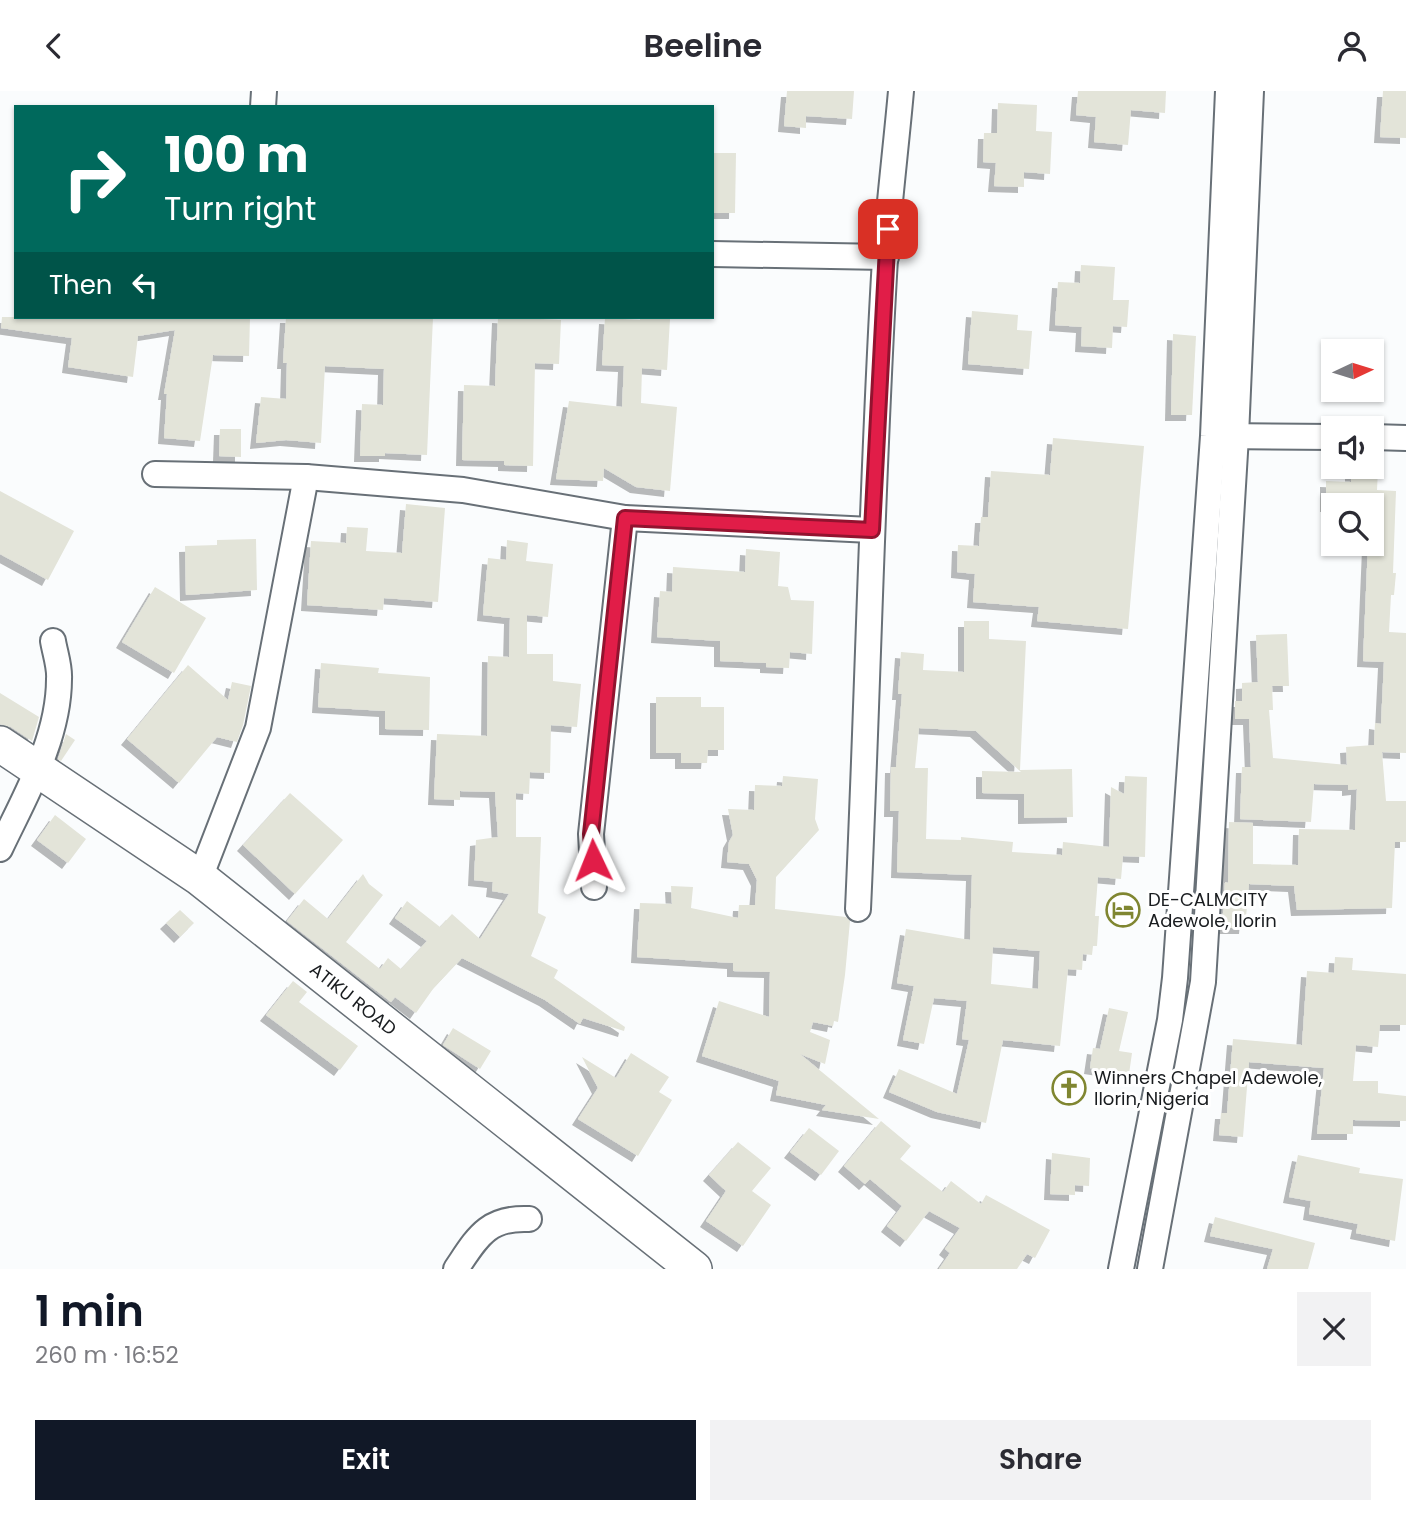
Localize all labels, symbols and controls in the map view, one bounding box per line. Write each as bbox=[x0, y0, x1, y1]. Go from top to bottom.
text: Beeline bbox=[644, 23, 762, 68]
icon: back bbox=[35, 27, 73, 65]
icon: person bbox=[1333, 27, 1371, 65]
text: 100 m bbox=[164, 121, 309, 189]
icon: right bbox=[49, 133, 140, 224]
text: Turn right bbox=[164, 186, 316, 231]
pin bbox=[858, 199, 918, 259]
icon: arrive bbox=[869, 210, 907, 248]
icon: left bbox=[126, 266, 164, 304]
text: Then bbox=[49, 267, 112, 303]
north arrow bbox=[1321, 339, 1384, 403]
map controls bbox=[1321, 339, 1384, 556]
button: sound bbox=[1321, 416, 1384, 479]
button: search bbox=[1321, 493, 1384, 556]
position arrow bbox=[556, 823, 630, 897]
place label: DE-CALMCITY Adewole, Ilorin bbox=[1148, 887, 1277, 933]
hotel icon: DE-CALMCITY Adewole, Ilorin bbox=[1104, 891, 1142, 929]
street label: ATIKU ROAD bbox=[305, 957, 402, 1041]
place label: Winners Chapel Adewole, Ilorin, Nigeria bbox=[1094, 1065, 1323, 1111]
church icon: Winners Chapel Adewole, Ilorin, Nigeria bbox=[1050, 1069, 1088, 1107]
text: 1 min bbox=[35, 1282, 144, 1341]
button: close bbox=[1297, 1292, 1371, 1366]
text: 260 m · 16:52 bbox=[35, 1339, 179, 1371]
button: Exit bbox=[35, 1420, 696, 1500]
button: Share bbox=[710, 1420, 1371, 1500]

